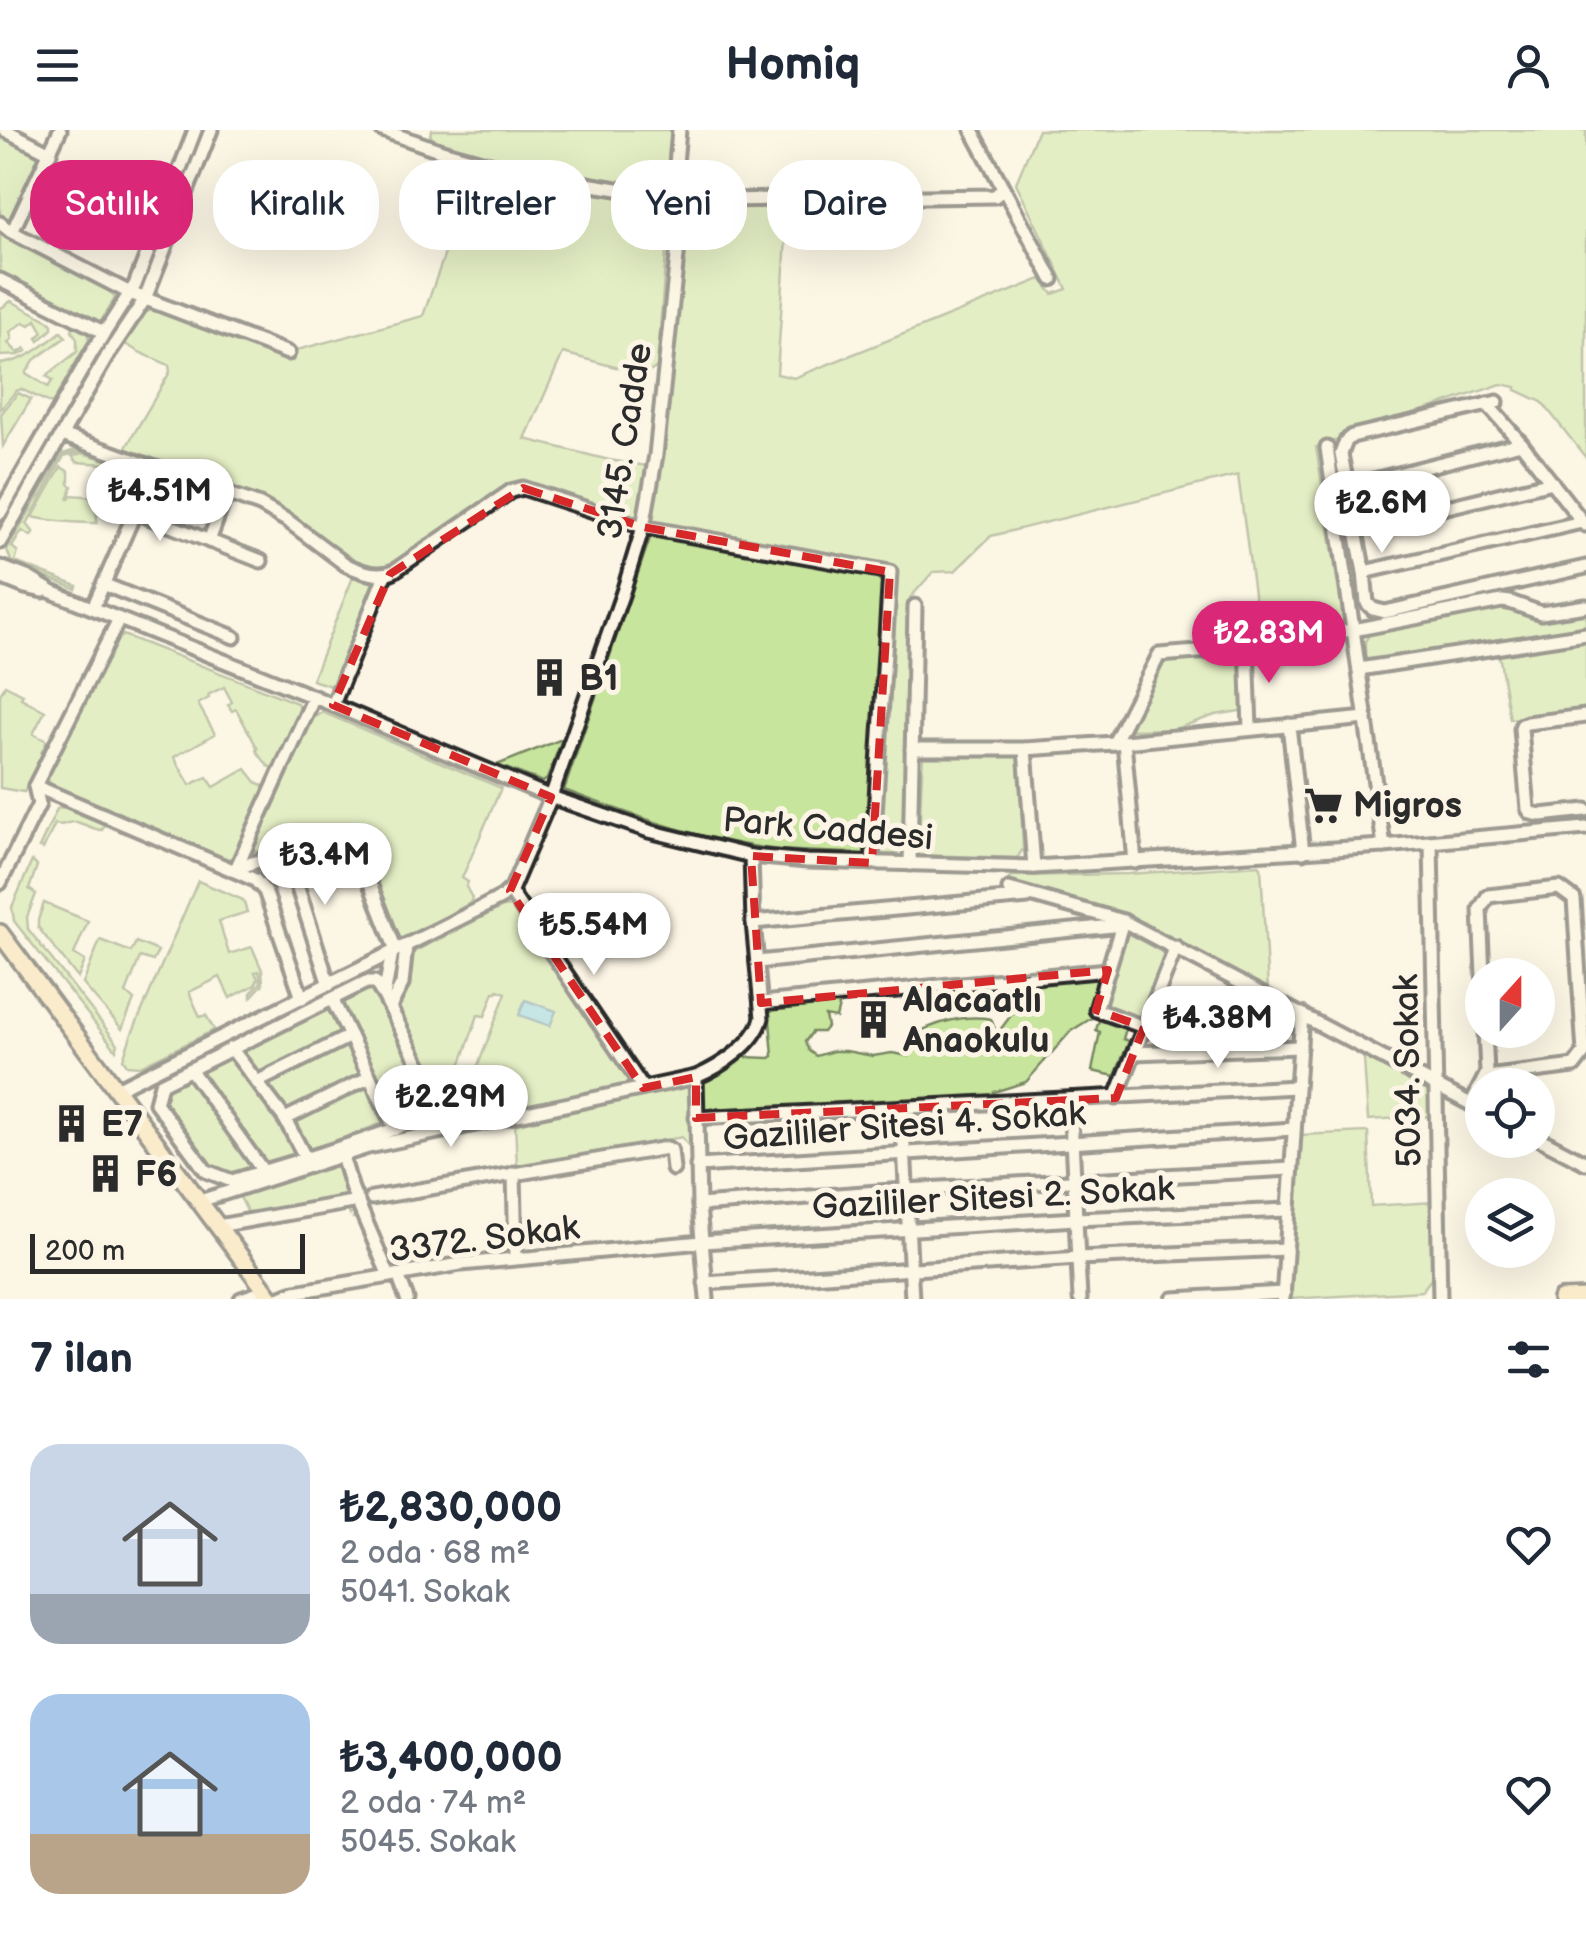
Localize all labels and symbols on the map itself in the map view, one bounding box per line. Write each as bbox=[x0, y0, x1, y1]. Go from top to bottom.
street label: 3145. Cadde bbox=[589, 340, 662, 543]
pin: ₺4.51M bbox=[79, 459, 241, 544]
pin: ₺2.6M bbox=[1312, 471, 1452, 556]
pin: ₺2.83M bbox=[1188, 601, 1350, 686]
building icon: B1 bbox=[528, 657, 570, 699]
place label: B1 bbox=[579, 658, 618, 701]
supermarket icon: Migros bbox=[1302, 784, 1344, 826]
place label: Migros bbox=[1353, 785, 1462, 828]
street label: Park Caddesi bbox=[721, 799, 935, 860]
pin: ₺3.4M bbox=[255, 823, 395, 908]
pin: ₺5.54M bbox=[513, 893, 675, 978]
north arrow bbox=[1465, 958, 1555, 1048]
street label: 5034. Sokak bbox=[1385, 973, 1432, 1168]
place label: Alacaatlı Anaokulu bbox=[902, 980, 1049, 1063]
pin: ₺4.38M bbox=[1137, 986, 1299, 1071]
building icon: Alacaatlı Anaokulu bbox=[852, 999, 894, 1041]
pin: ₺2.29M bbox=[370, 1065, 532, 1150]
street label: Gazililer Sitesi 4. Sokak bbox=[721, 1092, 1088, 1161]
building icon: E7 bbox=[50, 1103, 92, 1145]
place label: E7 bbox=[101, 1104, 143, 1147]
building icon: F6 bbox=[84, 1153, 126, 1195]
place label: F6 bbox=[135, 1154, 177, 1197]
street label: Gazililer Sitesi 2. Sokak bbox=[811, 1167, 1176, 1229]
street label: 3372. Sokak bbox=[387, 1206, 582, 1272]
scale bar bbox=[30, 1229, 305, 1274]

